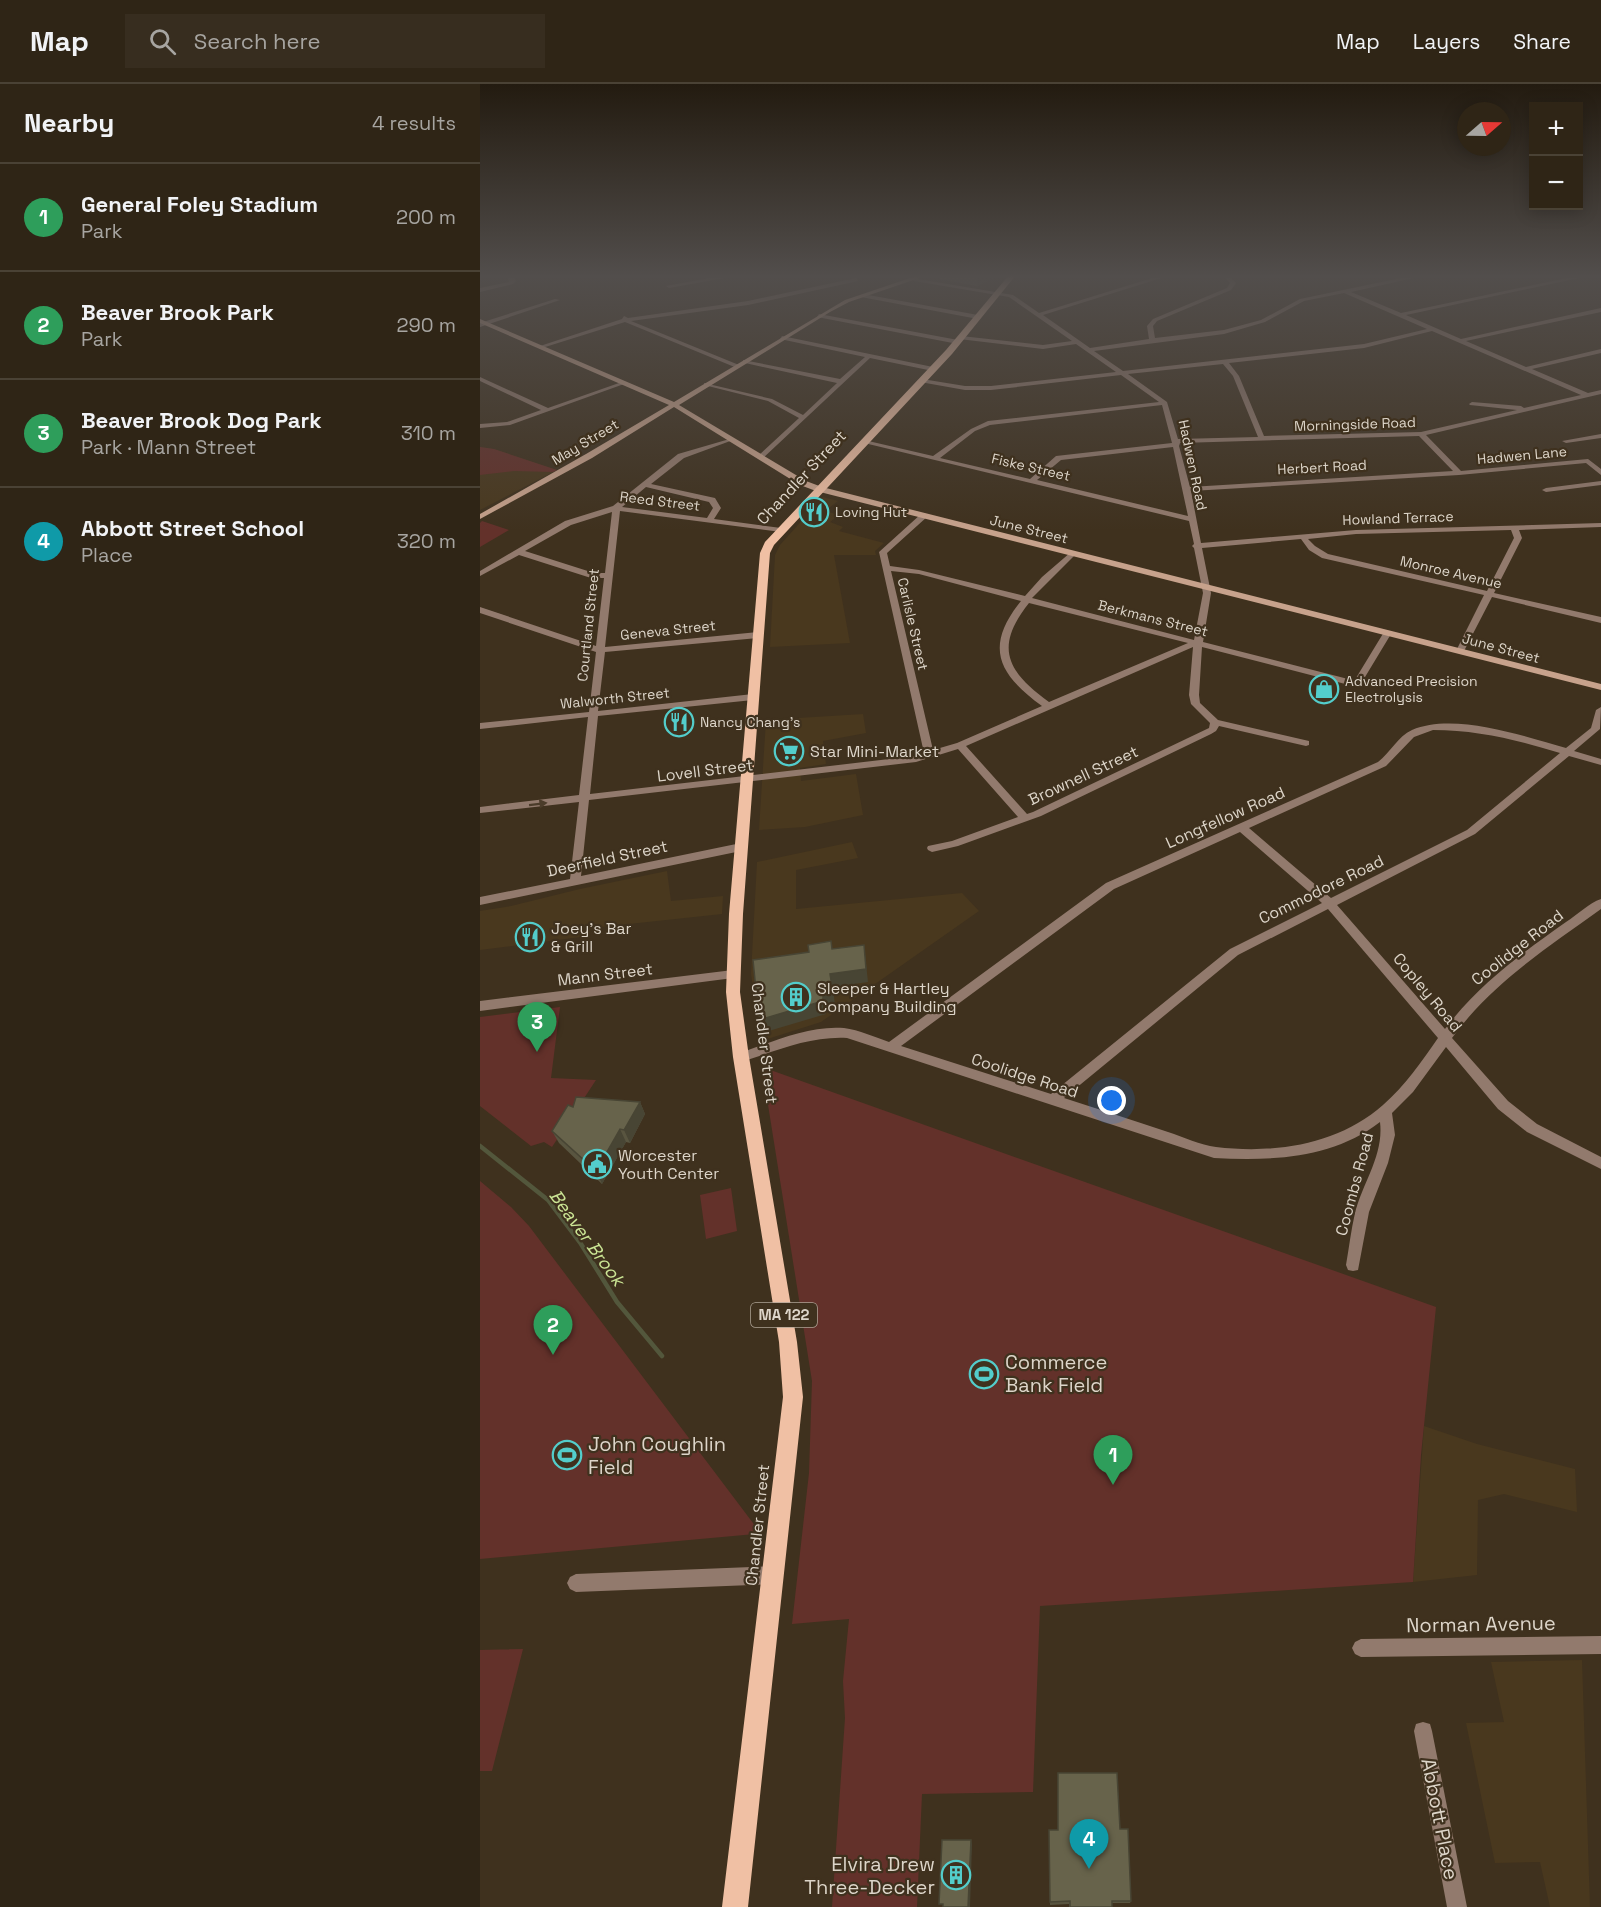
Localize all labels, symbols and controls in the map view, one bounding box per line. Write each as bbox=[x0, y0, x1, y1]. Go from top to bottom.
search box bbox=[125, 14, 545, 68]
text: Map bbox=[30, 23, 89, 59]
icon: search bbox=[146, 25, 179, 58]
text: Search here bbox=[194, 27, 321, 55]
text: Map bbox=[1336, 28, 1380, 55]
text: Layers bbox=[1413, 28, 1480, 55]
text: Share bbox=[1513, 28, 1571, 55]
north arrow bbox=[1457, 102, 1511, 156]
map controls bbox=[1529, 102, 1583, 210]
button: + bbox=[1529, 102, 1583, 156]
text: Nearby bbox=[24, 106, 114, 140]
text: 4 results bbox=[372, 110, 456, 136]
button: − bbox=[1529, 156, 1583, 210]
text: General Foley Stadium bbox=[81, 190, 318, 218]
text: 1 bbox=[39, 204, 48, 230]
text: 200 m bbox=[396, 204, 456, 230]
text: Park bbox=[81, 218, 123, 244]
text: Beaver Brook Park bbox=[81, 298, 274, 326]
text: 2 bbox=[38, 312, 49, 338]
text: 290 m bbox=[397, 312, 456, 338]
text: Park bbox=[81, 326, 123, 352]
text: Beaver Brook Dog Park bbox=[81, 406, 322, 434]
street label: Morningside Road bbox=[1294, 413, 1416, 435]
street label: May Street bbox=[548, 415, 622, 469]
street label: Hadwen Road bbox=[1175, 418, 1211, 512]
text: 3 bbox=[37, 420, 50, 446]
text: 310 m bbox=[401, 420, 456, 446]
street label: Chandler Street bbox=[752, 426, 851, 529]
text: Park · Mann Street bbox=[81, 434, 256, 460]
street label: Hadwen Lane bbox=[1476, 442, 1568, 468]
street label: Fiske Street bbox=[990, 449, 1072, 485]
street label: Herbert Road bbox=[1277, 456, 1367, 478]
street label: Reed Street bbox=[619, 487, 701, 515]
restaurant icon: Loving Hut bbox=[798, 496, 830, 528]
place label: Loving Hut bbox=[835, 503, 907, 521]
street label: Howland Terrace bbox=[1342, 507, 1454, 529]
street label: June Street bbox=[988, 511, 1070, 547]
text: Abbott Street School bbox=[81, 514, 304, 542]
text: 4 bbox=[37, 528, 50, 554]
text: 320 m bbox=[397, 528, 456, 554]
text: Place bbox=[81, 542, 133, 568]
street label: Monroe Avenue bbox=[1398, 552, 1504, 592]
street label: Courtland Street bbox=[573, 568, 603, 682]
street label: Carlisle Street bbox=[894, 576, 932, 672]
street label: Berkmans Street bbox=[1096, 596, 1210, 640]
street label: Geneva Street bbox=[619, 616, 717, 644]
street label: June Street bbox=[1460, 629, 1542, 667]
place label: Advanced Precision Electrolysis bbox=[1345, 672, 1478, 706]
shop icon: Advanced Precision Electrolysis bbox=[1308, 673, 1340, 705]
street label: Walworth Street bbox=[559, 683, 671, 713]
restaurant icon: Nancy Chang's bbox=[663, 706, 695, 738]
place label: Nancy Chang's bbox=[700, 713, 801, 731]
supermarket icon: Star Mini-Market bbox=[773, 735, 805, 767]
place label: Star Mini-Market bbox=[810, 741, 939, 762]
street label: Brownell Street bbox=[1025, 741, 1142, 810]
street label: Lovell Street bbox=[656, 754, 754, 787]
street label: Longfellow Road bbox=[1162, 782, 1288, 853]
one-way arrow bbox=[529, 799, 548, 809]
street label: Deerfield Street bbox=[545, 835, 669, 882]
street label: Commodore Road bbox=[1255, 850, 1387, 929]
street label: Coolidge Road bbox=[1467, 905, 1568, 990]
place label: Joey's Bar & Grill bbox=[551, 918, 632, 957]
restaurant icon: Joey's Bar & Grill bbox=[514, 921, 546, 953]
street label: Copley Road bbox=[1388, 948, 1467, 1036]
street label: Mann Street bbox=[556, 958, 654, 991]
place label: Sleeper & Hartley Company Building bbox=[817, 978, 957, 1017]
street label: Chandler Street bbox=[747, 981, 782, 1105]
building icon: Sleeper & Hartley Company Building bbox=[780, 981, 812, 1013]
pin: 3 bbox=[518, 1002, 556, 1052]
street label: Coolidge Road bbox=[969, 1048, 1081, 1103]
your location bbox=[1097, 1086, 1126, 1115]
street label: Coombs Road bbox=[1331, 1130, 1378, 1238]
place label: Worcester Youth Center bbox=[618, 1145, 719, 1184]
public building icon: Worcester Youth Center bbox=[581, 1148, 613, 1180]
water label: Beaver Brook bbox=[545, 1185, 632, 1292]
road number: MA 122 bbox=[751, 1303, 817, 1327]
pin: 2 bbox=[534, 1306, 572, 1355]
place label: Commerce Bank Field bbox=[1005, 1349, 1107, 1398]
sports icon: Commerce Bank Field bbox=[968, 1358, 1000, 1390]
place label: John Coughlin Field bbox=[588, 1431, 726, 1480]
pin: 1 bbox=[1094, 1436, 1132, 1485]
sports icon: John Coughlin Field bbox=[551, 1439, 583, 1471]
street label: Chandler Street bbox=[741, 1463, 774, 1587]
street label: Norman Avenue bbox=[1406, 1610, 1556, 1638]
street label: Abbott Place bbox=[1415, 1756, 1465, 1882]
pin: 4 bbox=[1070, 1820, 1108, 1869]
place label: Elvira Drew Three-Decker bbox=[804, 1851, 935, 1900]
building icon: Elvira Drew Three-Decker bbox=[940, 1859, 972, 1891]

